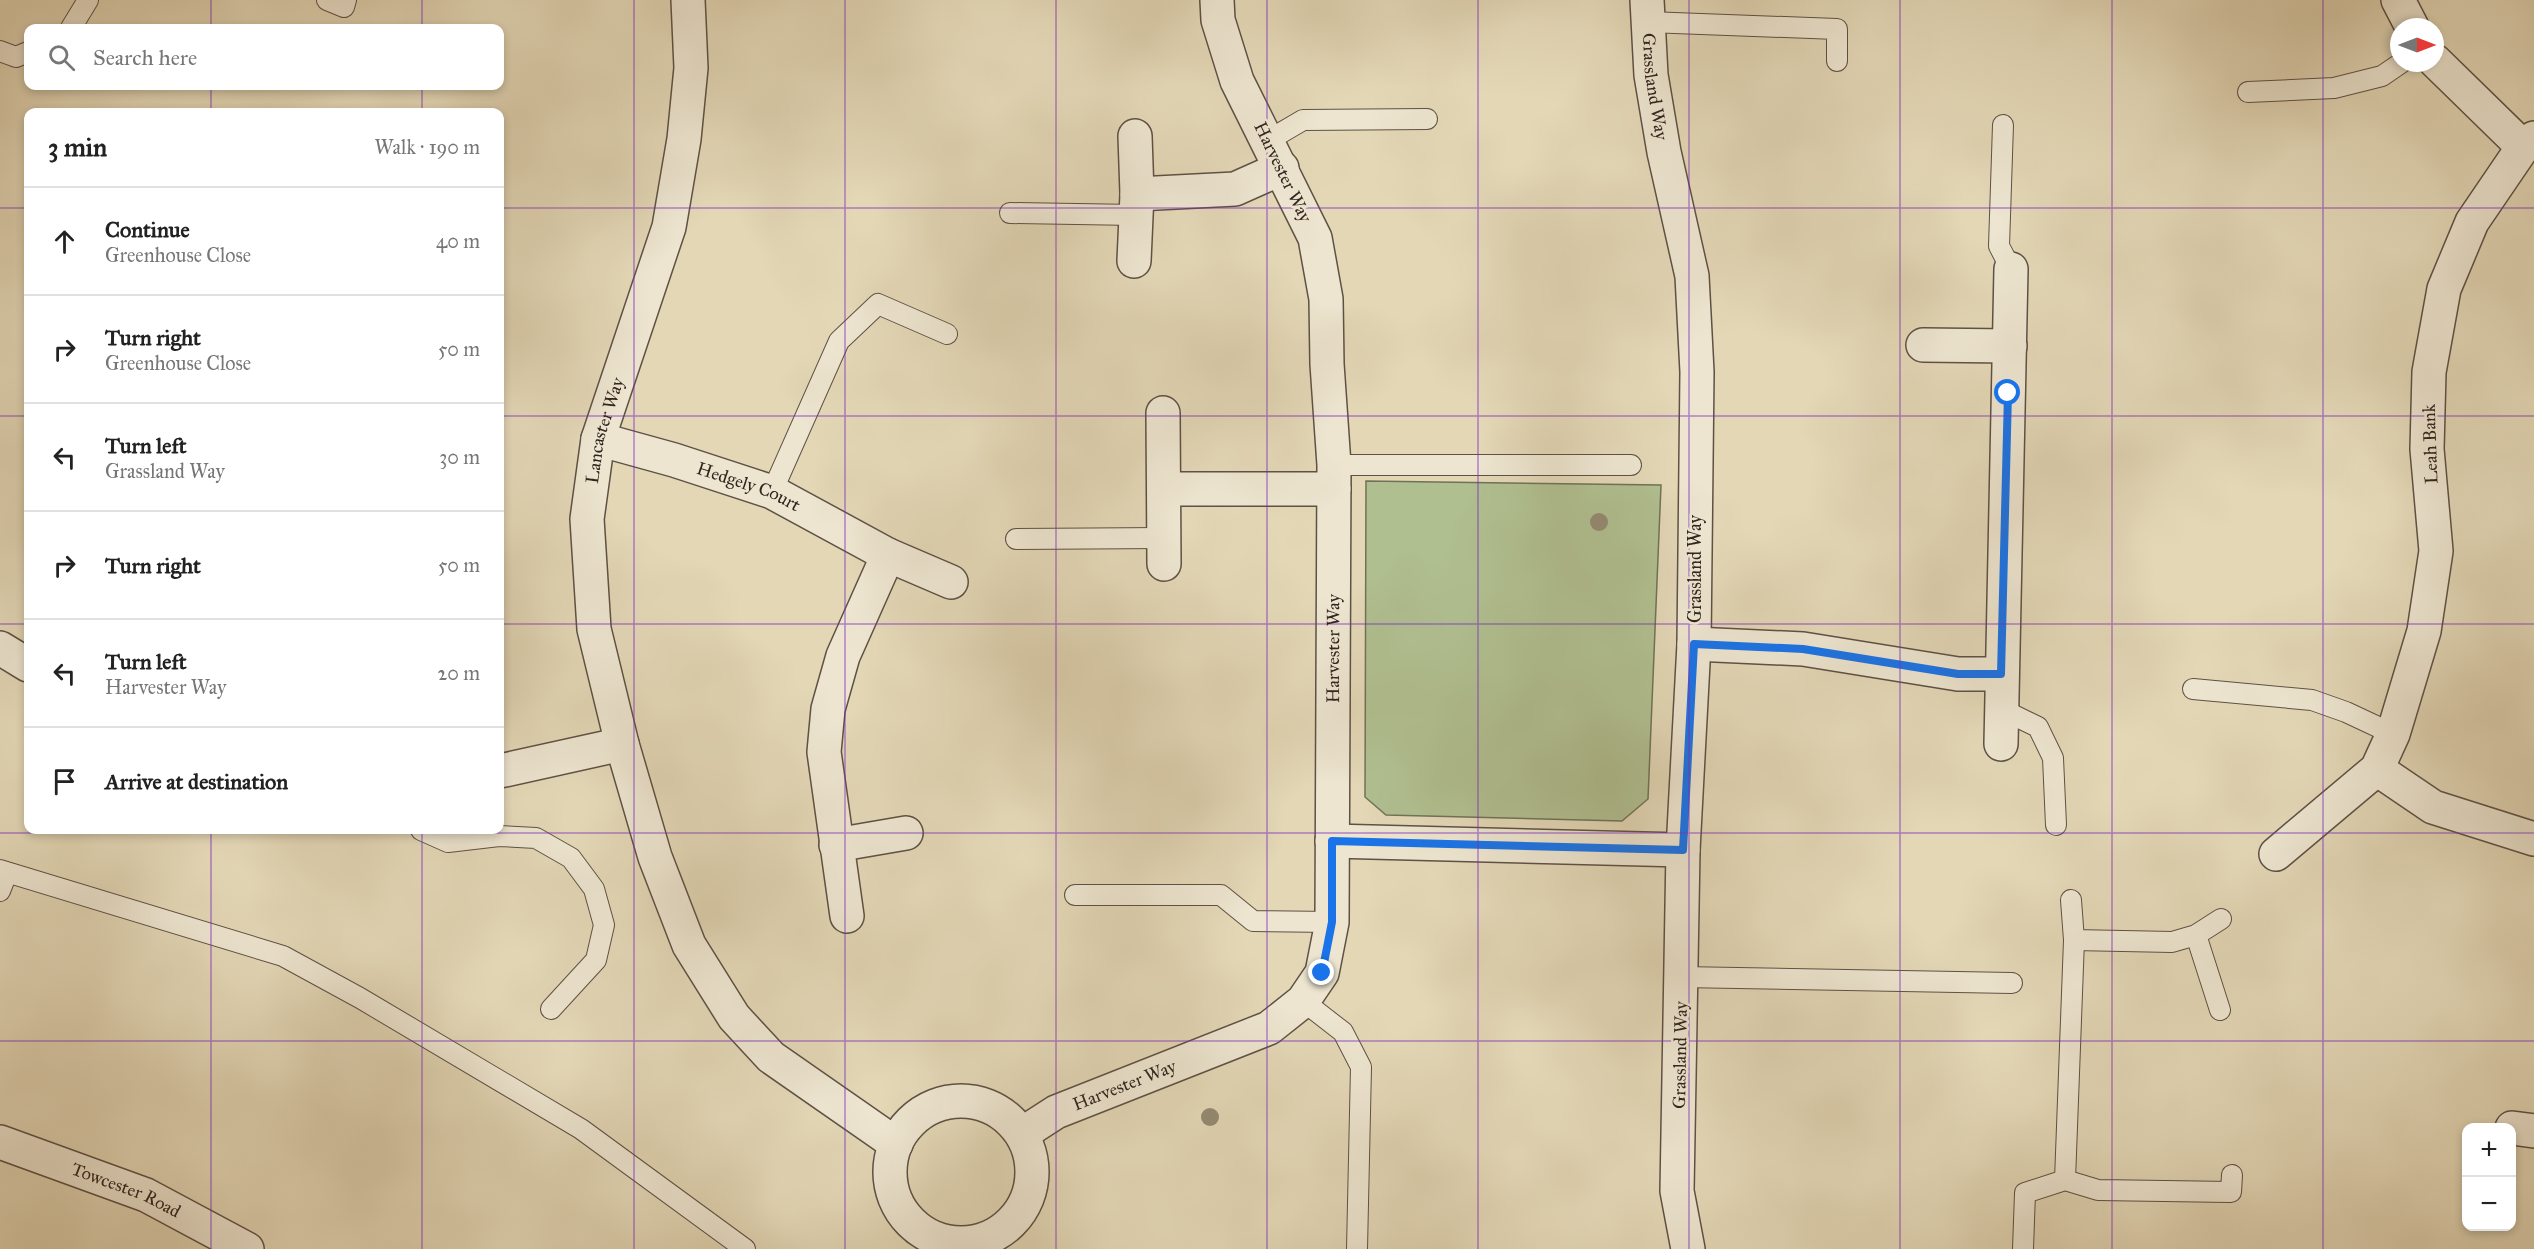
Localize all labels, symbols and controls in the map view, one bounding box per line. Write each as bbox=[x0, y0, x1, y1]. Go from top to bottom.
north arrow bbox=[2390, 18, 2444, 72]
search box bbox=[24, 24, 504, 90]
street label: Grassland Way bbox=[1638, 32, 1673, 142]
icon: search bbox=[45, 41, 78, 74]
text: Search here bbox=[93, 44, 197, 71]
street label: Harvester Way bbox=[1249, 118, 1317, 226]
text: 3 min bbox=[48, 131, 107, 163]
text: Walk · 190 m bbox=[375, 135, 480, 159]
text: Continue bbox=[105, 216, 190, 243]
icon: ahead bbox=[48, 225, 81, 258]
text: 40 m bbox=[436, 229, 480, 253]
text: Greenhouse Close bbox=[105, 243, 251, 267]
text: Turn right bbox=[105, 324, 201, 351]
icon: right bbox=[48, 333, 81, 366]
text: 50 m bbox=[438, 337, 480, 361]
text: Greenhouse Close bbox=[105, 351, 251, 375]
street label: Lancaster Way bbox=[581, 374, 629, 485]
route start bbox=[1994, 379, 2020, 405]
street label: Leah Bank bbox=[2418, 403, 2442, 484]
text: Turn left bbox=[105, 432, 187, 459]
icon: left bbox=[48, 441, 81, 474]
text: 30 m bbox=[439, 445, 480, 469]
street label: Hedgely Court bbox=[694, 457, 805, 517]
text: Grassland Way bbox=[105, 459, 225, 483]
street label: Grassland Way bbox=[1684, 515, 1706, 623]
icon: right bbox=[48, 549, 81, 582]
text: Turn right bbox=[105, 552, 201, 579]
text: 50 m bbox=[438, 553, 480, 577]
street label: Harvester Way bbox=[1322, 593, 1344, 703]
text: Turn left bbox=[105, 648, 187, 675]
icon: left bbox=[48, 657, 81, 690]
text: 20 m bbox=[437, 661, 480, 685]
text: Harvester Way bbox=[105, 675, 226, 699]
icon: arrive bbox=[48, 765, 81, 798]
text: Arrive at destination bbox=[105, 768, 288, 795]
route end bbox=[1308, 959, 1334, 985]
street label: Grassland Way bbox=[1668, 1000, 1692, 1109]
street label: Harvester Way bbox=[1070, 1055, 1180, 1115]
map controls bbox=[2462, 1123, 2516, 1231]
button: + bbox=[2462, 1123, 2516, 1177]
street label: Towcester Road bbox=[69, 1158, 185, 1223]
button: − bbox=[2462, 1177, 2516, 1231]

